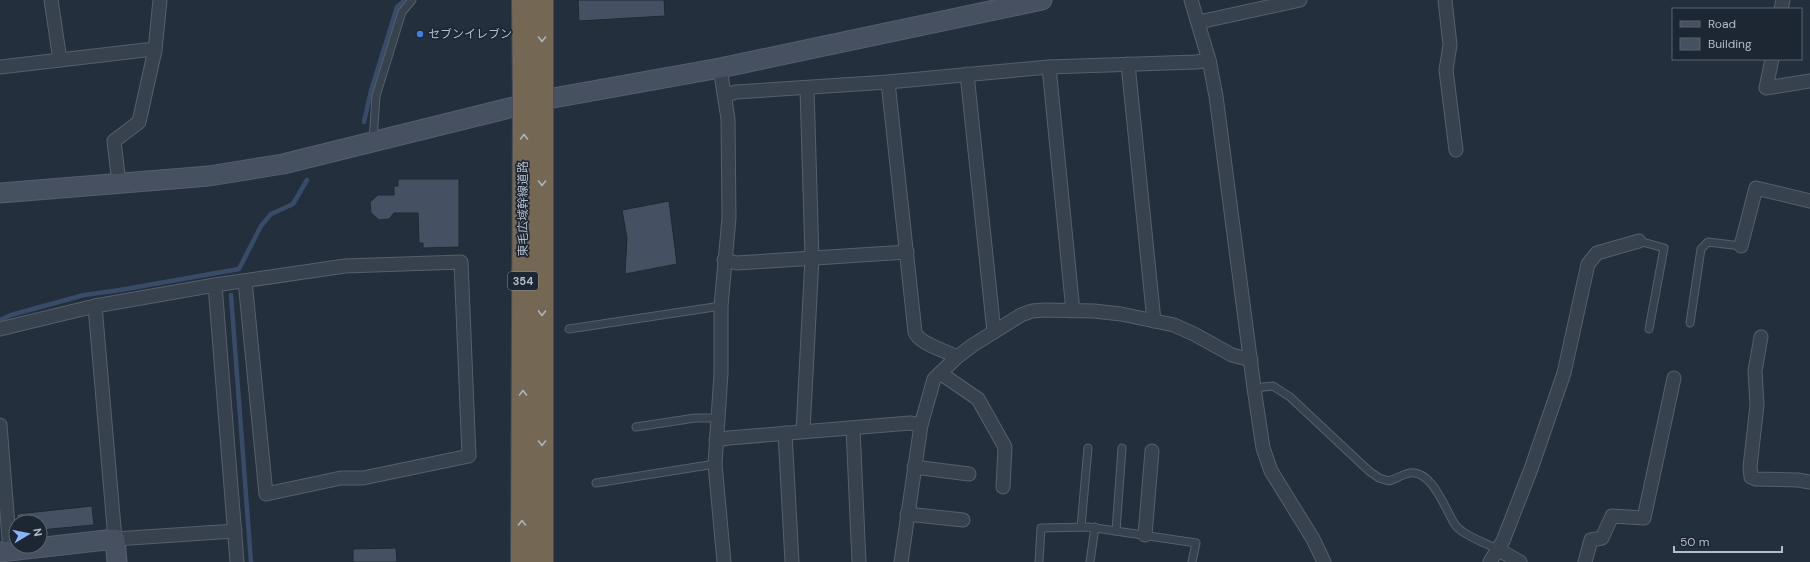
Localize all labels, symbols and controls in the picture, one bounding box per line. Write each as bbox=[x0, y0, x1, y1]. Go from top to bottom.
legend bbox=[1672, 8, 1802, 60]
text: Road bbox=[1708, 16, 1736, 32]
place label: セブンイレブン bbox=[428, 26, 512, 42]
marker: セブンイレブン bbox=[415, 29, 425, 39]
one-way arrow bbox=[538, 36, 546, 42]
text: Building bbox=[1708, 36, 1752, 52]
one-way arrow bbox=[520, 134, 528, 140]
street label: 東毛広域幹線道路 bbox=[515, 161, 531, 257]
one-way arrow bbox=[538, 180, 546, 186]
road number: 354 bbox=[508, 272, 538, 290]
one-way arrow bbox=[538, 310, 546, 316]
one-way arrow bbox=[518, 390, 527, 396]
one-way arrow bbox=[538, 440, 546, 446]
north arrow bbox=[8, 514, 48, 554]
one-way arrow bbox=[518, 520, 526, 526]
text: N bbox=[30, 527, 45, 537]
scale bar bbox=[1674, 528, 1782, 554]
text: 50 m bbox=[1680, 534, 1709, 550]

